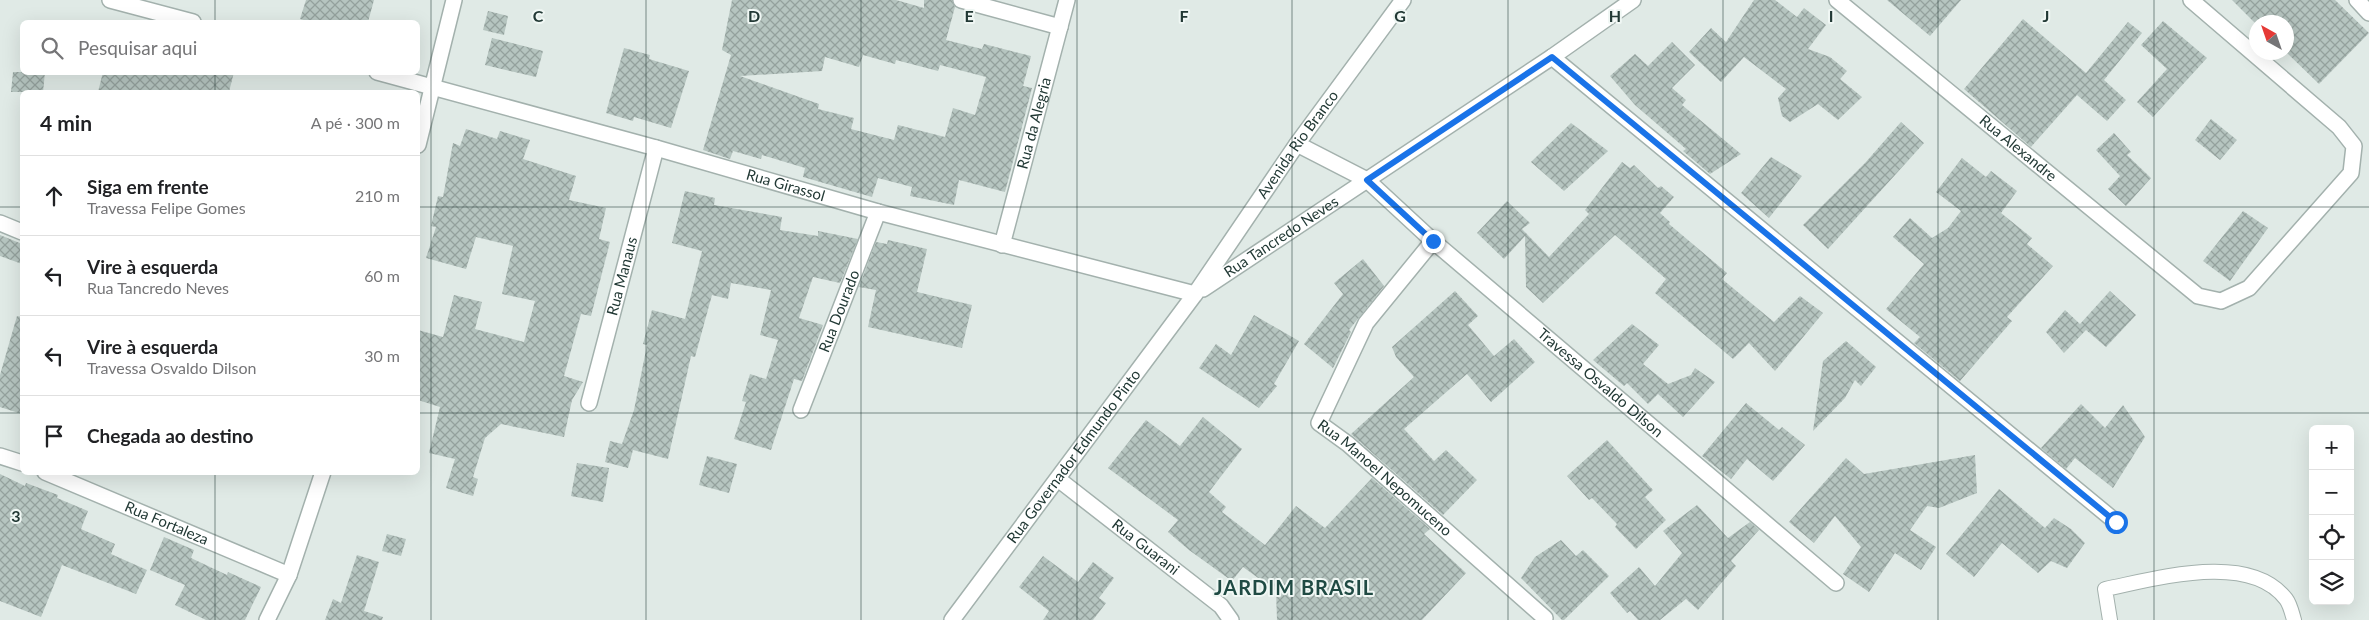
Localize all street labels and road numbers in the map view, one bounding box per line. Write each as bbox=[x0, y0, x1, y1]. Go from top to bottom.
street label: Rua da Alegria bbox=[1013, 75, 1054, 171]
street label: Avenida Rio Branco bbox=[1253, 86, 1341, 202]
street label: Rua Alexandre bbox=[1976, 111, 2061, 185]
street label: Rua Girassol bbox=[744, 164, 827, 204]
street label: Rua Tancredo Neves bbox=[1220, 192, 1341, 281]
street label: Rua Manaus bbox=[602, 235, 640, 317]
street label: Rua Dourado bbox=[814, 267, 863, 355]
street label: Travessa Osvaldo Dilson bbox=[1534, 324, 1667, 441]
street label: Rua Governador Edmundo Pinto bbox=[1003, 365, 1144, 546]
street label: Rua Manoel Nepomuceno bbox=[1314, 415, 1456, 540]
street label: Rua Fortaleza bbox=[122, 497, 212, 548]
street label: Rua Guarani bbox=[1109, 515, 1183, 578]

